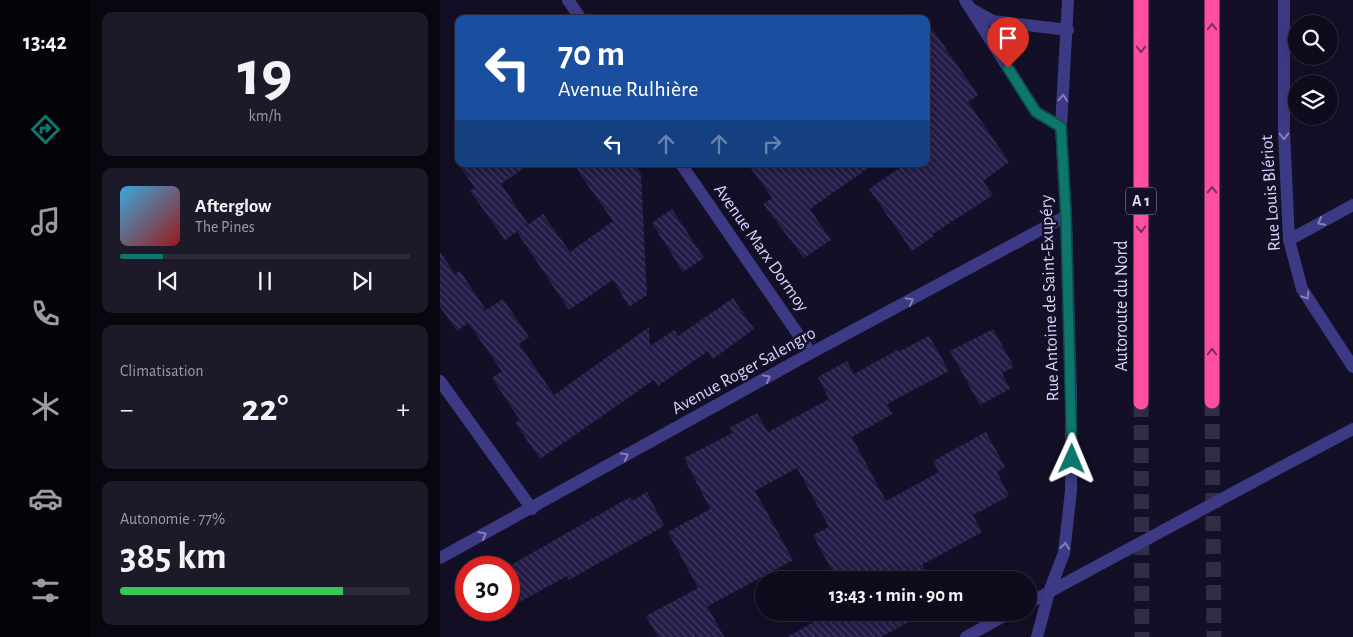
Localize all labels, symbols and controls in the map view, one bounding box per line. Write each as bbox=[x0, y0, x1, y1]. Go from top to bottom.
map controls bbox=[1288, 15, 1338, 125]
button: search bbox=[1288, 15, 1338, 65]
pin bbox=[987, 17, 1029, 68]
one-way arrow bbox=[1207, 23, 1217, 31]
icon: arrive bbox=[994, 24, 1022, 52]
text: 13:42 bbox=[23, 31, 67, 53]
icon: left bbox=[475, 35, 540, 100]
text: 70 m bbox=[558, 37, 625, 72]
text: 19 bbox=[238, 42, 292, 107]
one-way arrow bbox=[1136, 45, 1146, 53]
button: layers bbox=[1288, 75, 1338, 125]
text: Avenue Rulhière bbox=[558, 78, 698, 100]
one-way arrow bbox=[1058, 94, 1069, 102]
text: km/h bbox=[248, 108, 282, 124]
icon: directions bbox=[28, 112, 63, 147]
icon: left bbox=[599, 130, 627, 158]
icon: ahead bbox=[652, 130, 680, 158]
icon: ahead bbox=[705, 130, 733, 158]
icon: right bbox=[758, 130, 786, 158]
one-way arrow bbox=[1279, 132, 1289, 140]
street label: Rue Louis Blériot bbox=[1258, 134, 1284, 252]
street label: Avenue Marx Dormoy bbox=[710, 181, 812, 315]
one-way arrow bbox=[1207, 186, 1217, 194]
road number: A 1 bbox=[1126, 188, 1156, 215]
street label: Rue Antoine de Saint-Exupéry bbox=[1037, 194, 1063, 402]
text: Afterglow bbox=[195, 197, 271, 216]
icon: music bbox=[28, 204, 63, 239]
one-way arrow bbox=[1317, 216, 1326, 226]
text: The Pines bbox=[195, 219, 255, 235]
one-way arrow bbox=[1136, 225, 1146, 233]
street label: Autoroute du Nord bbox=[1113, 240, 1131, 372]
icon: previous bbox=[154, 267, 182, 295]
icon: pause bbox=[251, 267, 279, 295]
icon: next bbox=[348, 267, 376, 295]
one-way arrow bbox=[1300, 290, 1310, 299]
icon: phone bbox=[28, 296, 63, 331]
one-way arrow bbox=[905, 297, 914, 307]
street label: Avenue Roger Salengro bbox=[669, 324, 819, 418]
one-way arrow bbox=[1207, 348, 1217, 356]
text: Climatisation bbox=[120, 363, 204, 379]
one-way arrow bbox=[762, 374, 771, 384]
icon: climate bbox=[28, 389, 63, 424]
text: 22° bbox=[242, 390, 288, 428]
text: − bbox=[120, 396, 133, 424]
text: + bbox=[397, 396, 410, 424]
position arrow bbox=[1045, 432, 1097, 484]
one-way arrow bbox=[620, 453, 629, 463]
icon: car bbox=[28, 481, 63, 516]
text: Autonomie · 77% bbox=[120, 511, 225, 527]
one-way arrow bbox=[478, 531, 487, 541]
text: 385 km bbox=[120, 538, 227, 576]
one-way arrow bbox=[1059, 542, 1070, 550]
speed limit sign: 30 bbox=[455, 556, 520, 621]
icon: filters bbox=[28, 573, 63, 608]
text: 13:43 · 1 min · 90 m bbox=[829, 586, 963, 605]

